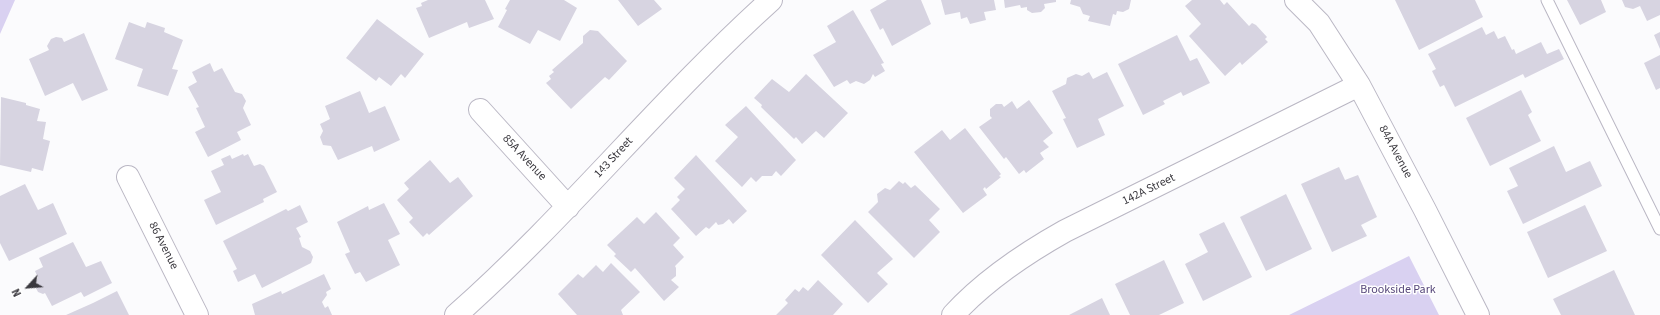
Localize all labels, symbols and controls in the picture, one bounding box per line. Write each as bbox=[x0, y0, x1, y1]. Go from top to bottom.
street label: 84A Avenue bbox=[1375, 123, 1415, 181]
street label: 85A Avenue bbox=[499, 132, 549, 184]
street label: 143 Street bbox=[592, 135, 636, 181]
street label: 142A Street bbox=[1120, 171, 1178, 209]
street label: 86 Avenue bbox=[145, 220, 181, 272]
north arrow bbox=[8, 267, 48, 307]
park label: Brookside Park bbox=[1360, 283, 1436, 297]
text: N bbox=[8, 286, 25, 299]

